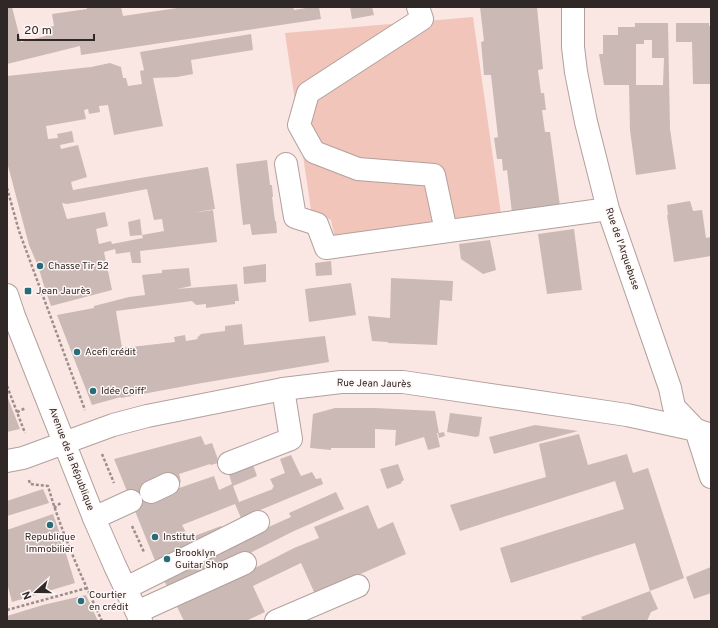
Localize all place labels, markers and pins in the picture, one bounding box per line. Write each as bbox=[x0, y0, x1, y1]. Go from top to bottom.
place label: Chasse Tir 52 bbox=[48, 260, 109, 273]
marker: Chasse Tir 52 bbox=[35, 261, 45, 271]
place label: Jean Jaurès bbox=[36, 285, 91, 298]
marker: Jean Jaurès bbox=[23, 286, 33, 296]
place label: Acefi crédit bbox=[85, 346, 136, 359]
marker: Acefi crédit bbox=[72, 347, 82, 357]
place label: Idée Coiff' bbox=[101, 385, 146, 398]
marker: Idée Coiff' bbox=[88, 386, 98, 396]
marker: Republique Immobilier bbox=[45, 520, 55, 530]
place label: Republique Immobilier bbox=[25, 531, 75, 556]
place label: Institut bbox=[163, 531, 195, 544]
marker: Institut bbox=[150, 532, 160, 542]
place label: Brooklyn Guitar Shop bbox=[175, 547, 229, 572]
marker: Brooklyn Guitar Shop bbox=[162, 554, 172, 564]
place label: Courtier en crédit bbox=[89, 589, 129, 614]
marker: Courtier en crédit bbox=[76, 596, 86, 606]

